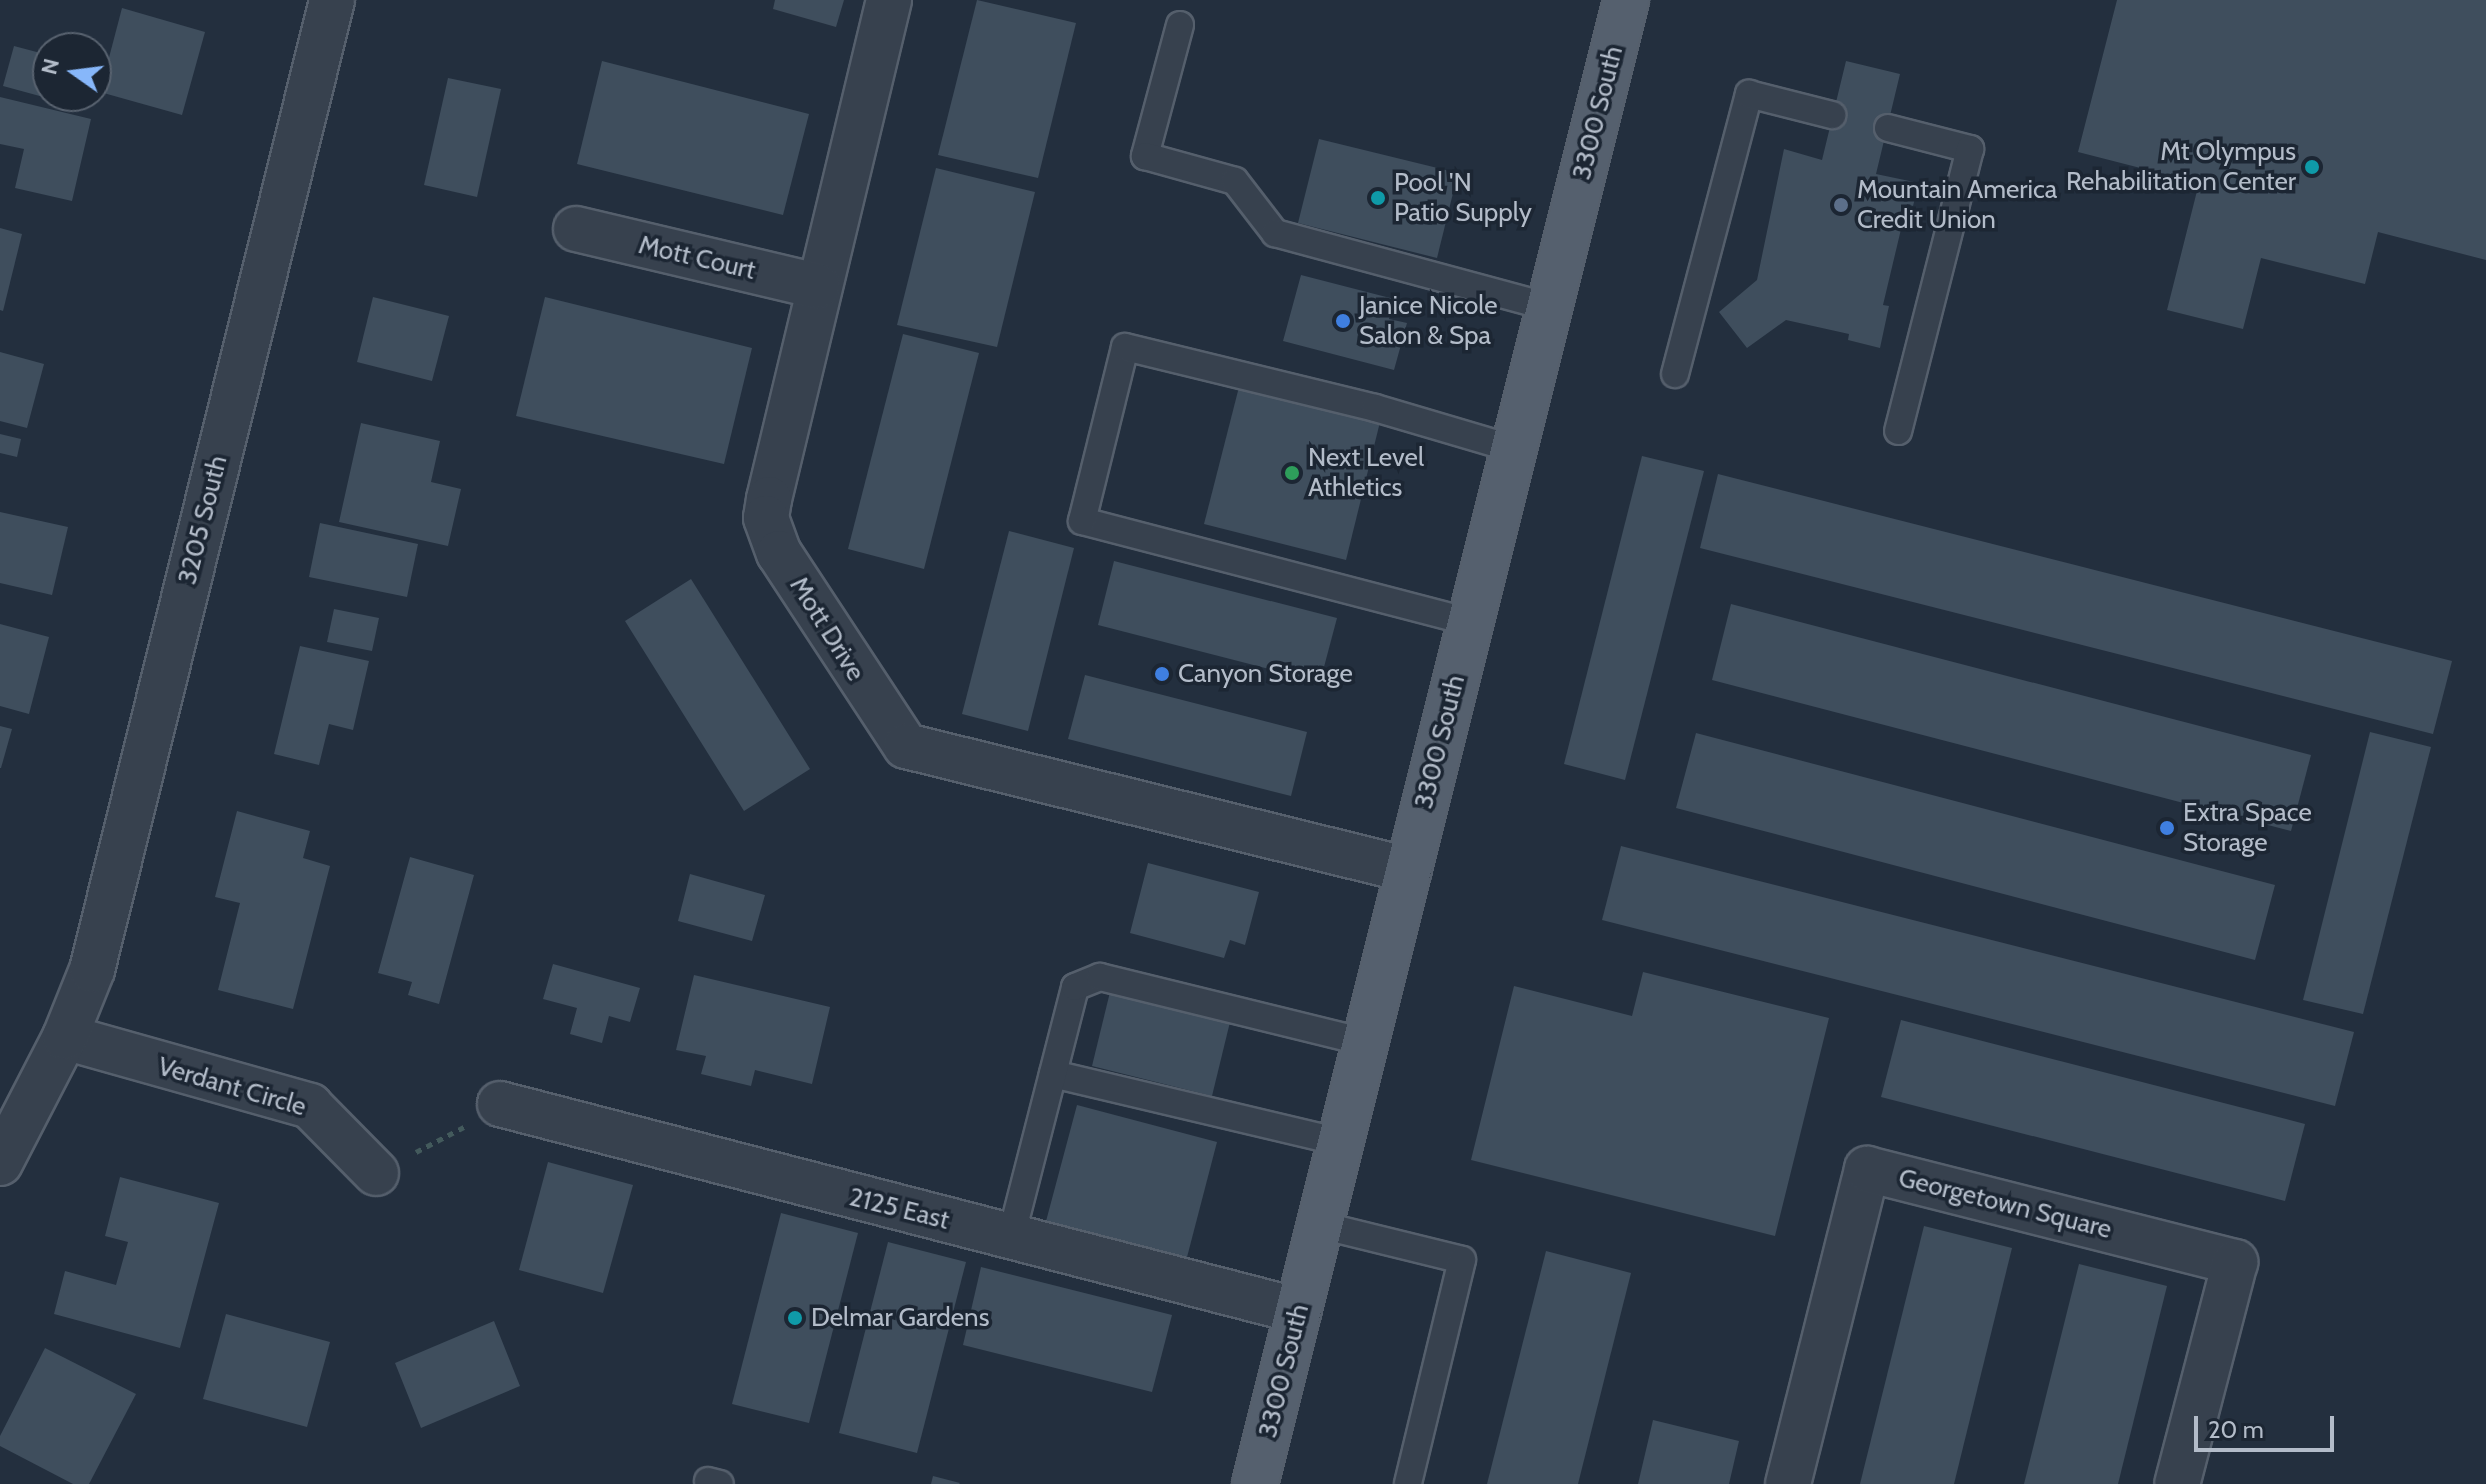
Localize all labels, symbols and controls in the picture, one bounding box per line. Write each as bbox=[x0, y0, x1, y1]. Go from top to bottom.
north arrow bbox=[32, 32, 112, 112]
street label: 3300 South bbox=[1566, 43, 1630, 183]
text: N bbox=[35, 56, 65, 77]
place label: Mt Olympus Rehabilitation Center bbox=[2066, 136, 2296, 198]
marker: Mt Olympus Rehabilitation Center bbox=[2303, 158, 2321, 176]
place label: Pool 'N Patio Supply bbox=[1394, 167, 1532, 228]
place label: Mountain America Credit Union bbox=[1857, 174, 2057, 236]
marker: Pool 'N Patio Supply bbox=[1369, 189, 1387, 207]
marker: Mountain America Credit Union bbox=[1832, 196, 1850, 214]
street label: Mott Court bbox=[636, 229, 758, 287]
place label: Janice Nicole Salon & Spa bbox=[1359, 290, 1498, 352]
marker: Janice Nicole Salon & Spa bbox=[1334, 312, 1352, 330]
place label: Next Level Athletics bbox=[1308, 442, 1424, 504]
street label: 3205 South bbox=[172, 452, 234, 588]
marker: Next Level Athletics bbox=[1283, 464, 1301, 482]
street label: Mott Drive bbox=[783, 571, 871, 687]
place label: Canyon Storage bbox=[1178, 658, 1353, 690]
marker: Canyon Storage bbox=[1153, 665, 1171, 683]
street label: 3300 South bbox=[1408, 672, 1472, 812]
place label: Extra Space Storage bbox=[2183, 797, 2312, 858]
marker: Extra Space Storage bbox=[2158, 819, 2176, 837]
street label: Verdant Circle bbox=[154, 1051, 310, 1123]
street label: Georgetown Square bbox=[1895, 1162, 2115, 1246]
street label: 2125 East bbox=[846, 1182, 952, 1236]
street label: 3300 South bbox=[1252, 1301, 1316, 1441]
place label: Delmar Gardens bbox=[811, 1302, 989, 1334]
marker: Delmar Gardens bbox=[786, 1309, 804, 1327]
scale bar bbox=[2198, 1400, 2338, 1450]
text: 20 m bbox=[2208, 1415, 2264, 1444]

